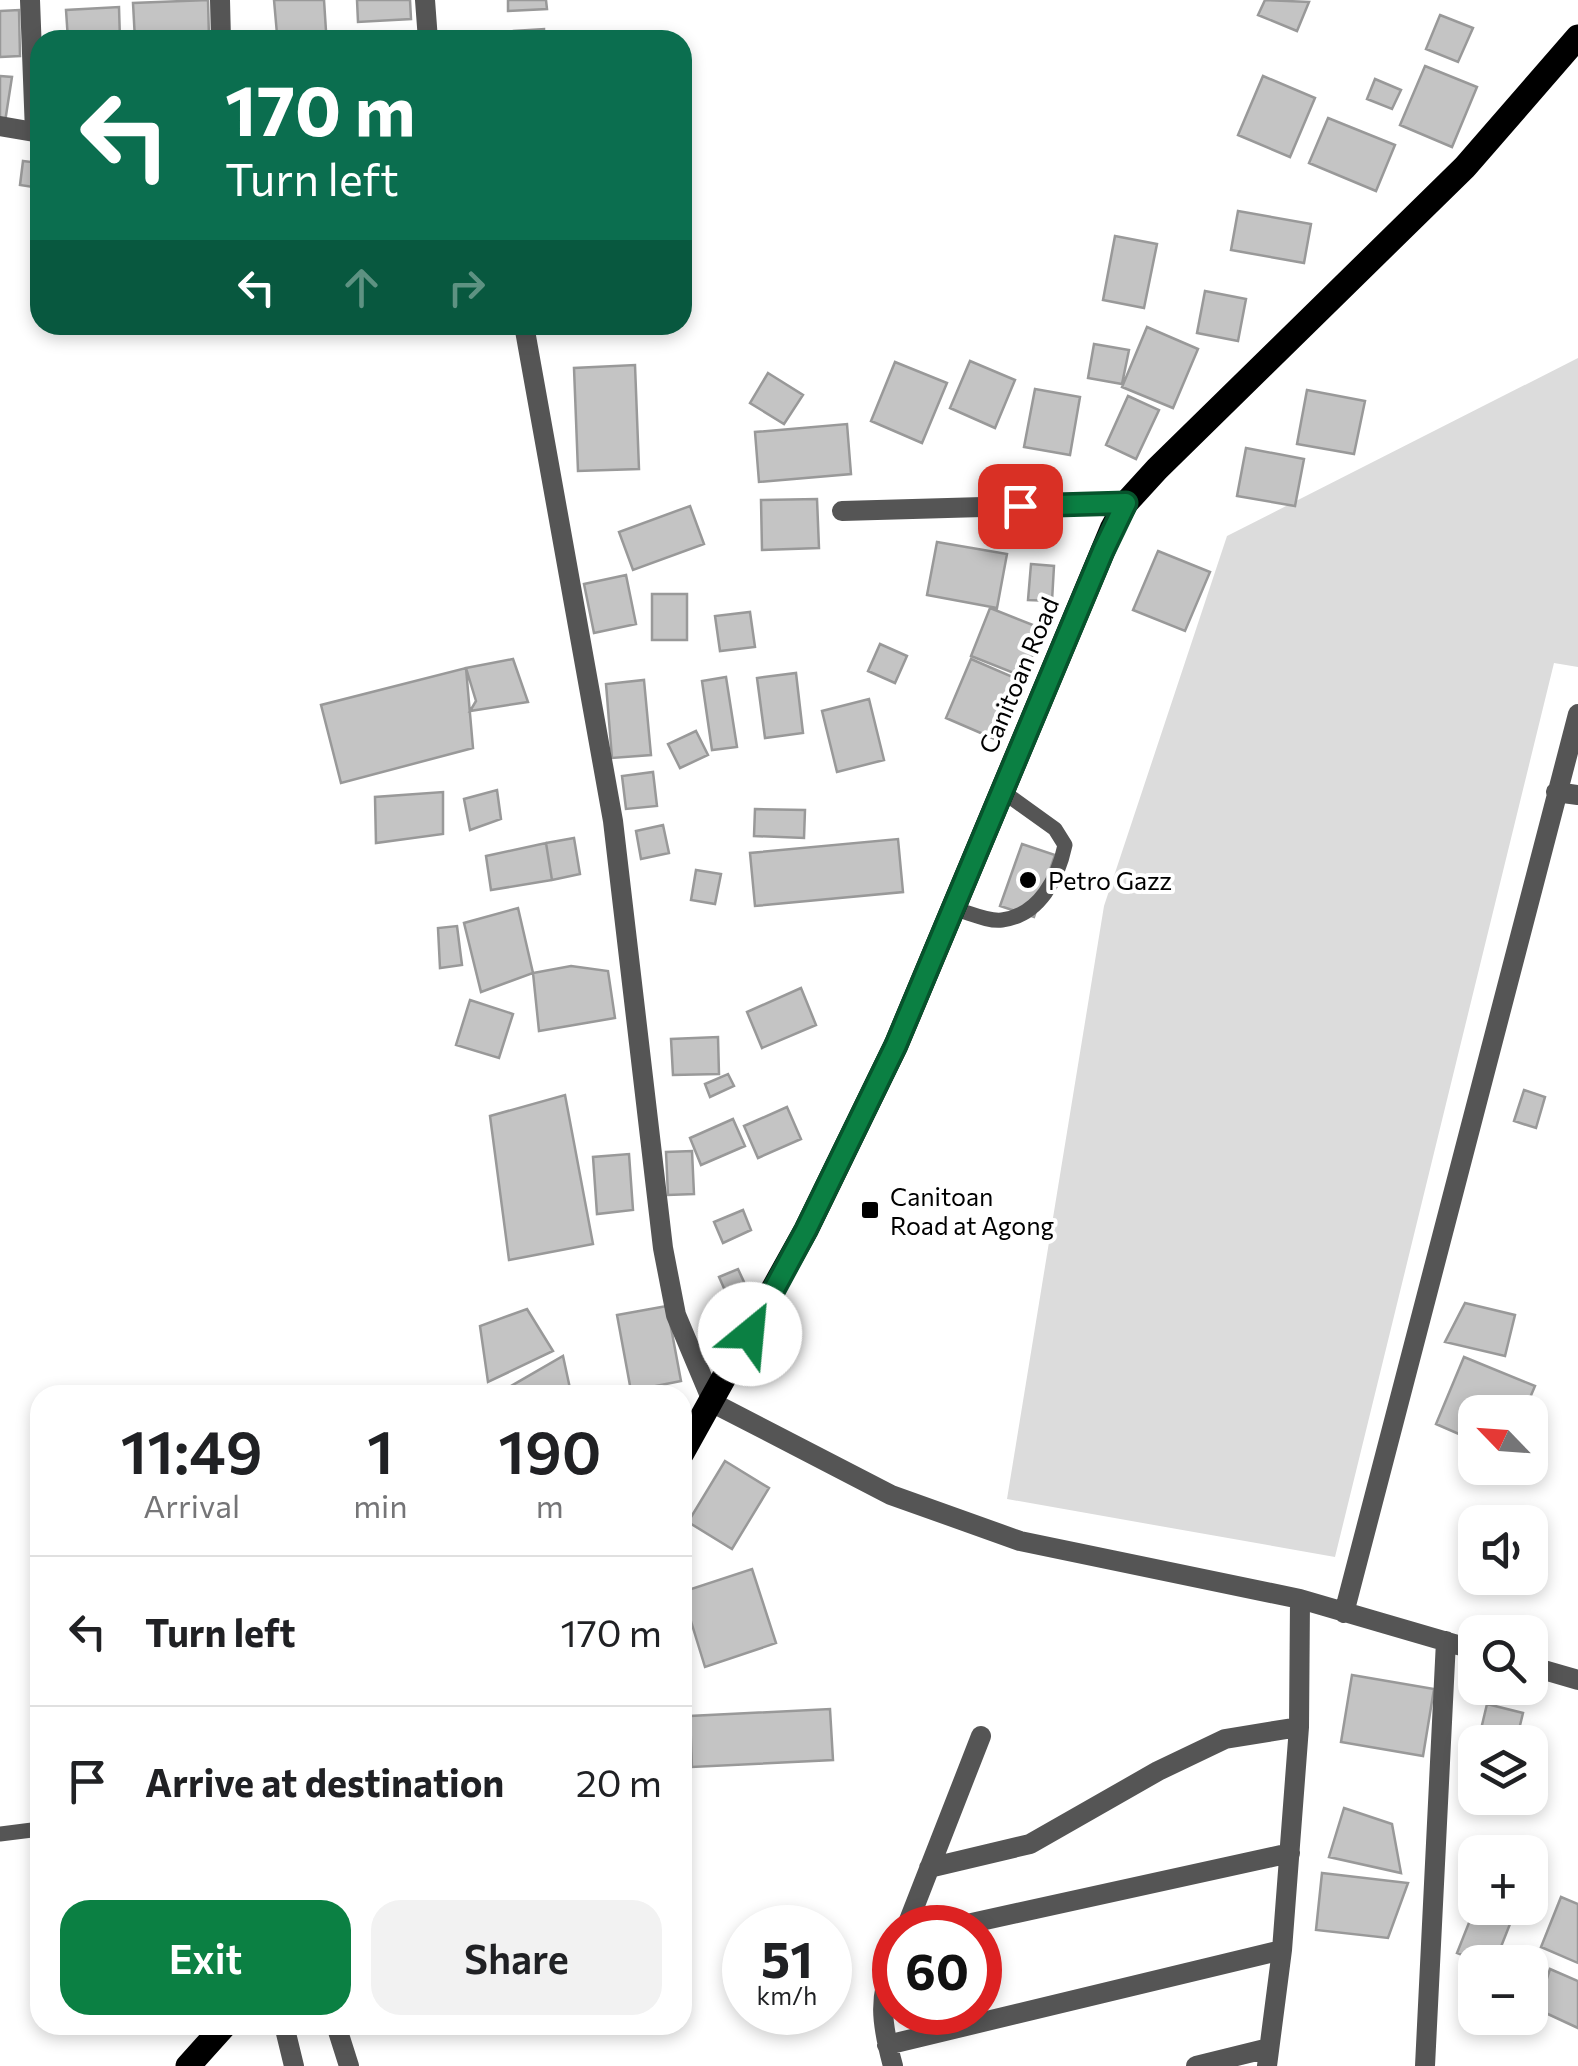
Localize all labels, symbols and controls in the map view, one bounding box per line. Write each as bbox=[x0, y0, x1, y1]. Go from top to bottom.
text: 170 m bbox=[225, 65, 416, 150]
icon: left bbox=[60, 70, 190, 200]
text: Turn left bbox=[225, 150, 399, 205]
icon: left bbox=[229, 260, 284, 315]
icon: ahead bbox=[334, 260, 389, 315]
icon: right bbox=[439, 260, 494, 315]
pin bbox=[978, 464, 1063, 549]
icon: arrive bbox=[993, 479, 1048, 534]
street label: Canitoan Road bbox=[972, 592, 1064, 758]
place label: Petro Gazz bbox=[1048, 865, 1172, 895]
marker: Petro Gazz bbox=[1017, 869, 1039, 891]
place label: Canitoan Road at Agong bbox=[890, 1181, 1055, 1240]
marker: Canitoan Road at Agong bbox=[859, 1199, 881, 1221]
position arrow bbox=[698, 1282, 802, 1386]
north arrow bbox=[1458, 1395, 1548, 1485]
map controls bbox=[1458, 1395, 1548, 2035]
text: 11:49 bbox=[121, 1413, 263, 1486]
text: 1 bbox=[367, 1413, 394, 1486]
text: 190 bbox=[498, 1413, 601, 1486]
text: Arrival bbox=[143, 1485, 240, 1525]
text: min bbox=[353, 1485, 408, 1525]
text: m bbox=[536, 1485, 564, 1525]
button: sound bbox=[1458, 1505, 1548, 1595]
icon: left bbox=[60, 1604, 115, 1659]
text: Turn left bbox=[145, 1608, 296, 1655]
text: 170 m bbox=[561, 1608, 662, 1655]
button: search bbox=[1458, 1615, 1548, 1705]
button: layers bbox=[1458, 1725, 1548, 1815]
icon: arrive bbox=[60, 1754, 115, 1809]
text: Arrive at destination bbox=[145, 1758, 504, 1805]
text: 20 m bbox=[576, 1758, 662, 1805]
button: + bbox=[1458, 1835, 1548, 1925]
button: Exit bbox=[60, 1900, 351, 2015]
button: Share bbox=[371, 1900, 662, 2015]
speed limit sign: 60 bbox=[872, 1905, 1002, 2035]
text: 51 bbox=[761, 1927, 813, 1988]
button: − bbox=[1458, 1945, 1548, 2035]
text: km/h bbox=[757, 1980, 817, 2010]

